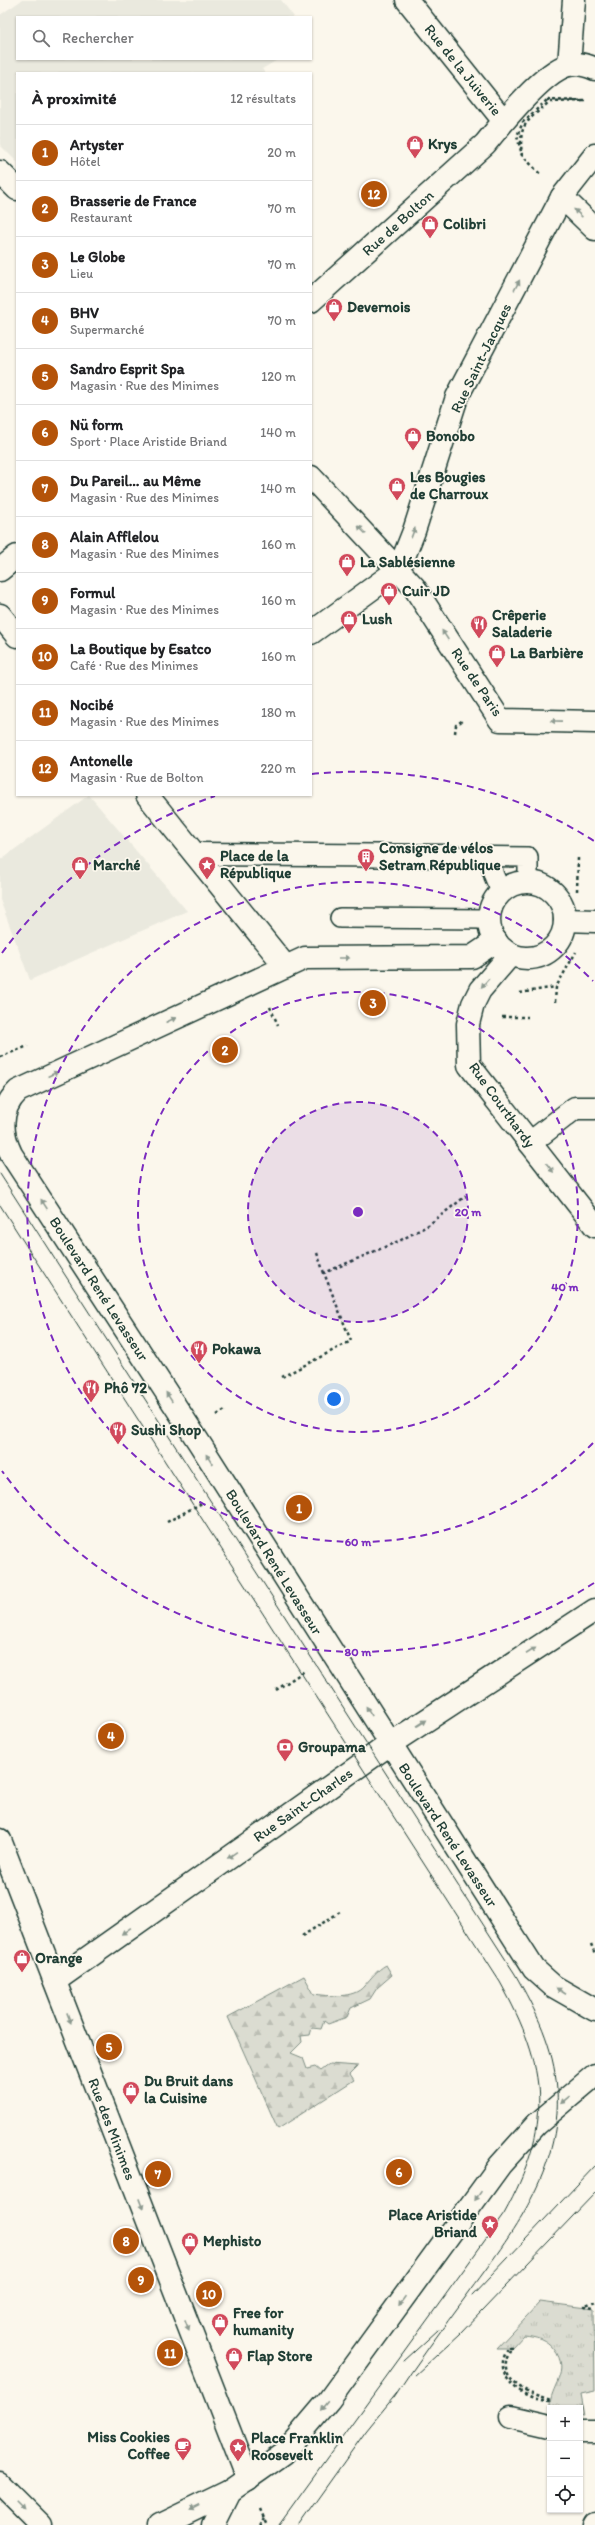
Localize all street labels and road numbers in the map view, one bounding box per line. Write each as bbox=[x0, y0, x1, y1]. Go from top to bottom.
street label: Rue de la Juiverie bbox=[421, 21, 505, 119]
street label: Rue de Bolton bbox=[359, 186, 438, 260]
street label: Rue Saint-Jacques bbox=[447, 300, 515, 416]
street label: Rue de Paris bbox=[447, 644, 507, 720]
street label: Rue Courthardy bbox=[465, 1059, 539, 1151]
street label: Boulevard René Levasseur bbox=[46, 1213, 152, 1365]
street label: Boulevard René Levasseur bbox=[222, 1486, 326, 1638]
street label: Boulevard René Levasseur bbox=[395, 1759, 501, 1911]
street label: Rue Saint-Charles bbox=[250, 1764, 356, 1846]
street label: Rue des Minimes bbox=[84, 2075, 140, 2183]

